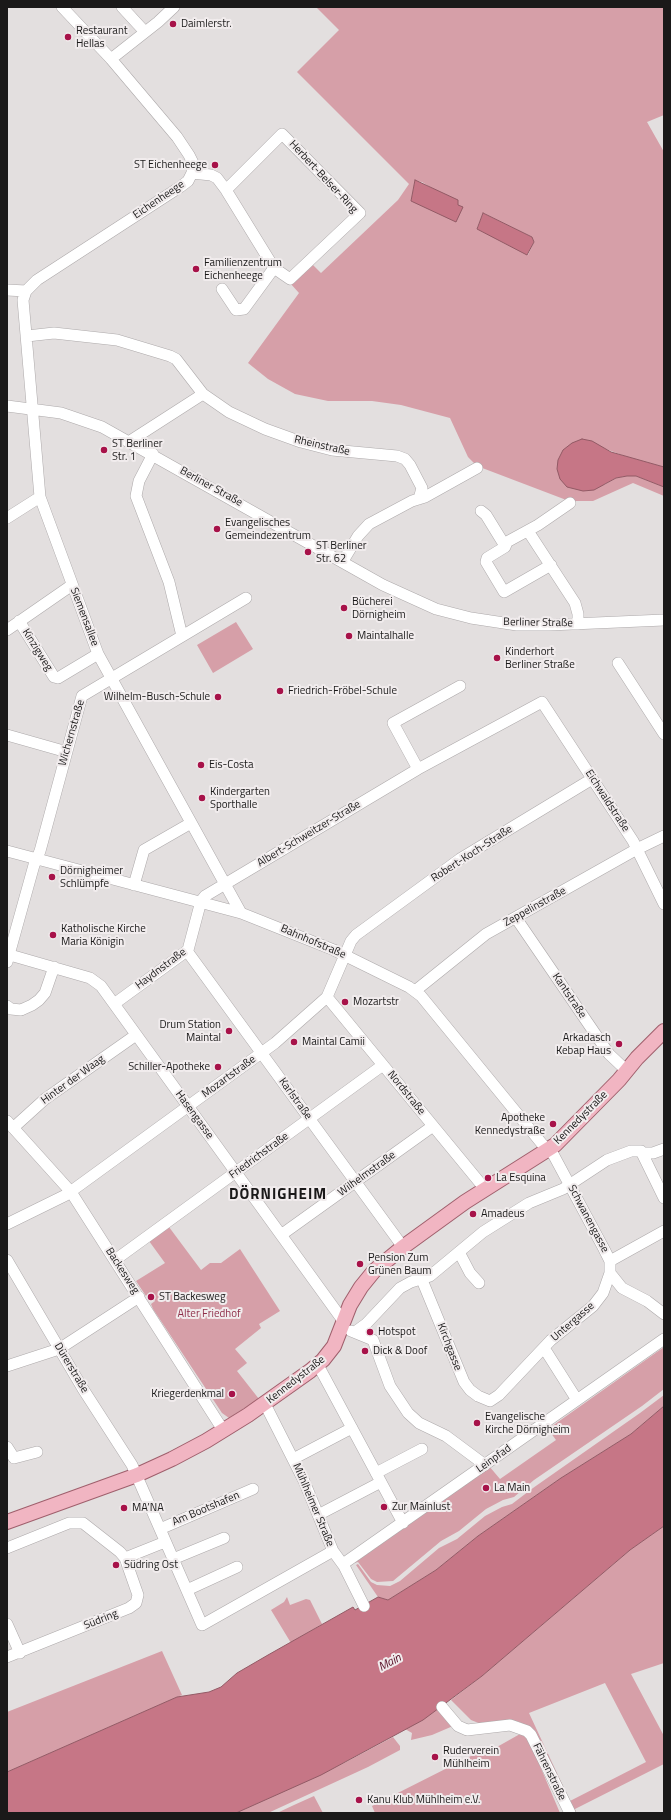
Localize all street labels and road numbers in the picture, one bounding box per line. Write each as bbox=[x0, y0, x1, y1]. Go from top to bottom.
street label: Herbert-Belser-Ring bbox=[286, 138, 360, 216]
street label: Eichenheege bbox=[131, 178, 187, 222]
street label: Rheinstraße bbox=[293, 433, 351, 459]
street label: Berliner Straße bbox=[177, 464, 245, 510]
street label: Siemensallee bbox=[67, 586, 101, 648]
street label: Berliner Straße bbox=[503, 616, 573, 630]
street label: Kinzigweg bbox=[19, 626, 55, 674]
street label: Wichernstraße bbox=[56, 698, 88, 768]
street label: Eichwaldstraße bbox=[582, 767, 632, 835]
street label: Albert-Schweitzer-Straße bbox=[255, 798, 363, 870]
street label: Robert-Koch-Straße bbox=[429, 823, 515, 885]
street label: Zeppelinstraße bbox=[501, 884, 569, 930]
street label: Bahnhofstraße bbox=[278, 922, 348, 962]
street label: Haydnstraße bbox=[133, 946, 189, 992]
street label: Kantstraße bbox=[549, 971, 589, 1021]
street label: Hinter der Waag bbox=[39, 1053, 107, 1107]
street label: Mozartstraße bbox=[200, 1053, 258, 1101]
street label: Nordstraße bbox=[384, 1068, 428, 1118]
street label: Karlstraße bbox=[275, 1076, 315, 1122]
street label: Hasengasse bbox=[172, 1088, 216, 1142]
street label: Kennedystraße bbox=[552, 1089, 610, 1147]
street label: Friedrichstraße bbox=[227, 1130, 291, 1182]
street label: Wilhelmstraße bbox=[336, 1149, 398, 1199]
street label: Schwanengasse bbox=[565, 1183, 611, 1255]
street label: Backesweg bbox=[102, 1245, 142, 1297]
street label: Untergasse bbox=[549, 1300, 597, 1344]
street label: Kirchgasse bbox=[434, 1321, 464, 1373]
street label: Dürerstraße bbox=[51, 1341, 91, 1395]
street label: Kennedystraße bbox=[264, 1353, 328, 1407]
street label: Leinpfad bbox=[474, 1442, 514, 1476]
street label: Mühlheimer Straße bbox=[289, 1461, 337, 1549]
street label: Am Bootshafen bbox=[170, 1489, 242, 1529]
street label: Südring bbox=[82, 1607, 120, 1633]
street label: Fährenstraße bbox=[529, 1741, 569, 1803]

